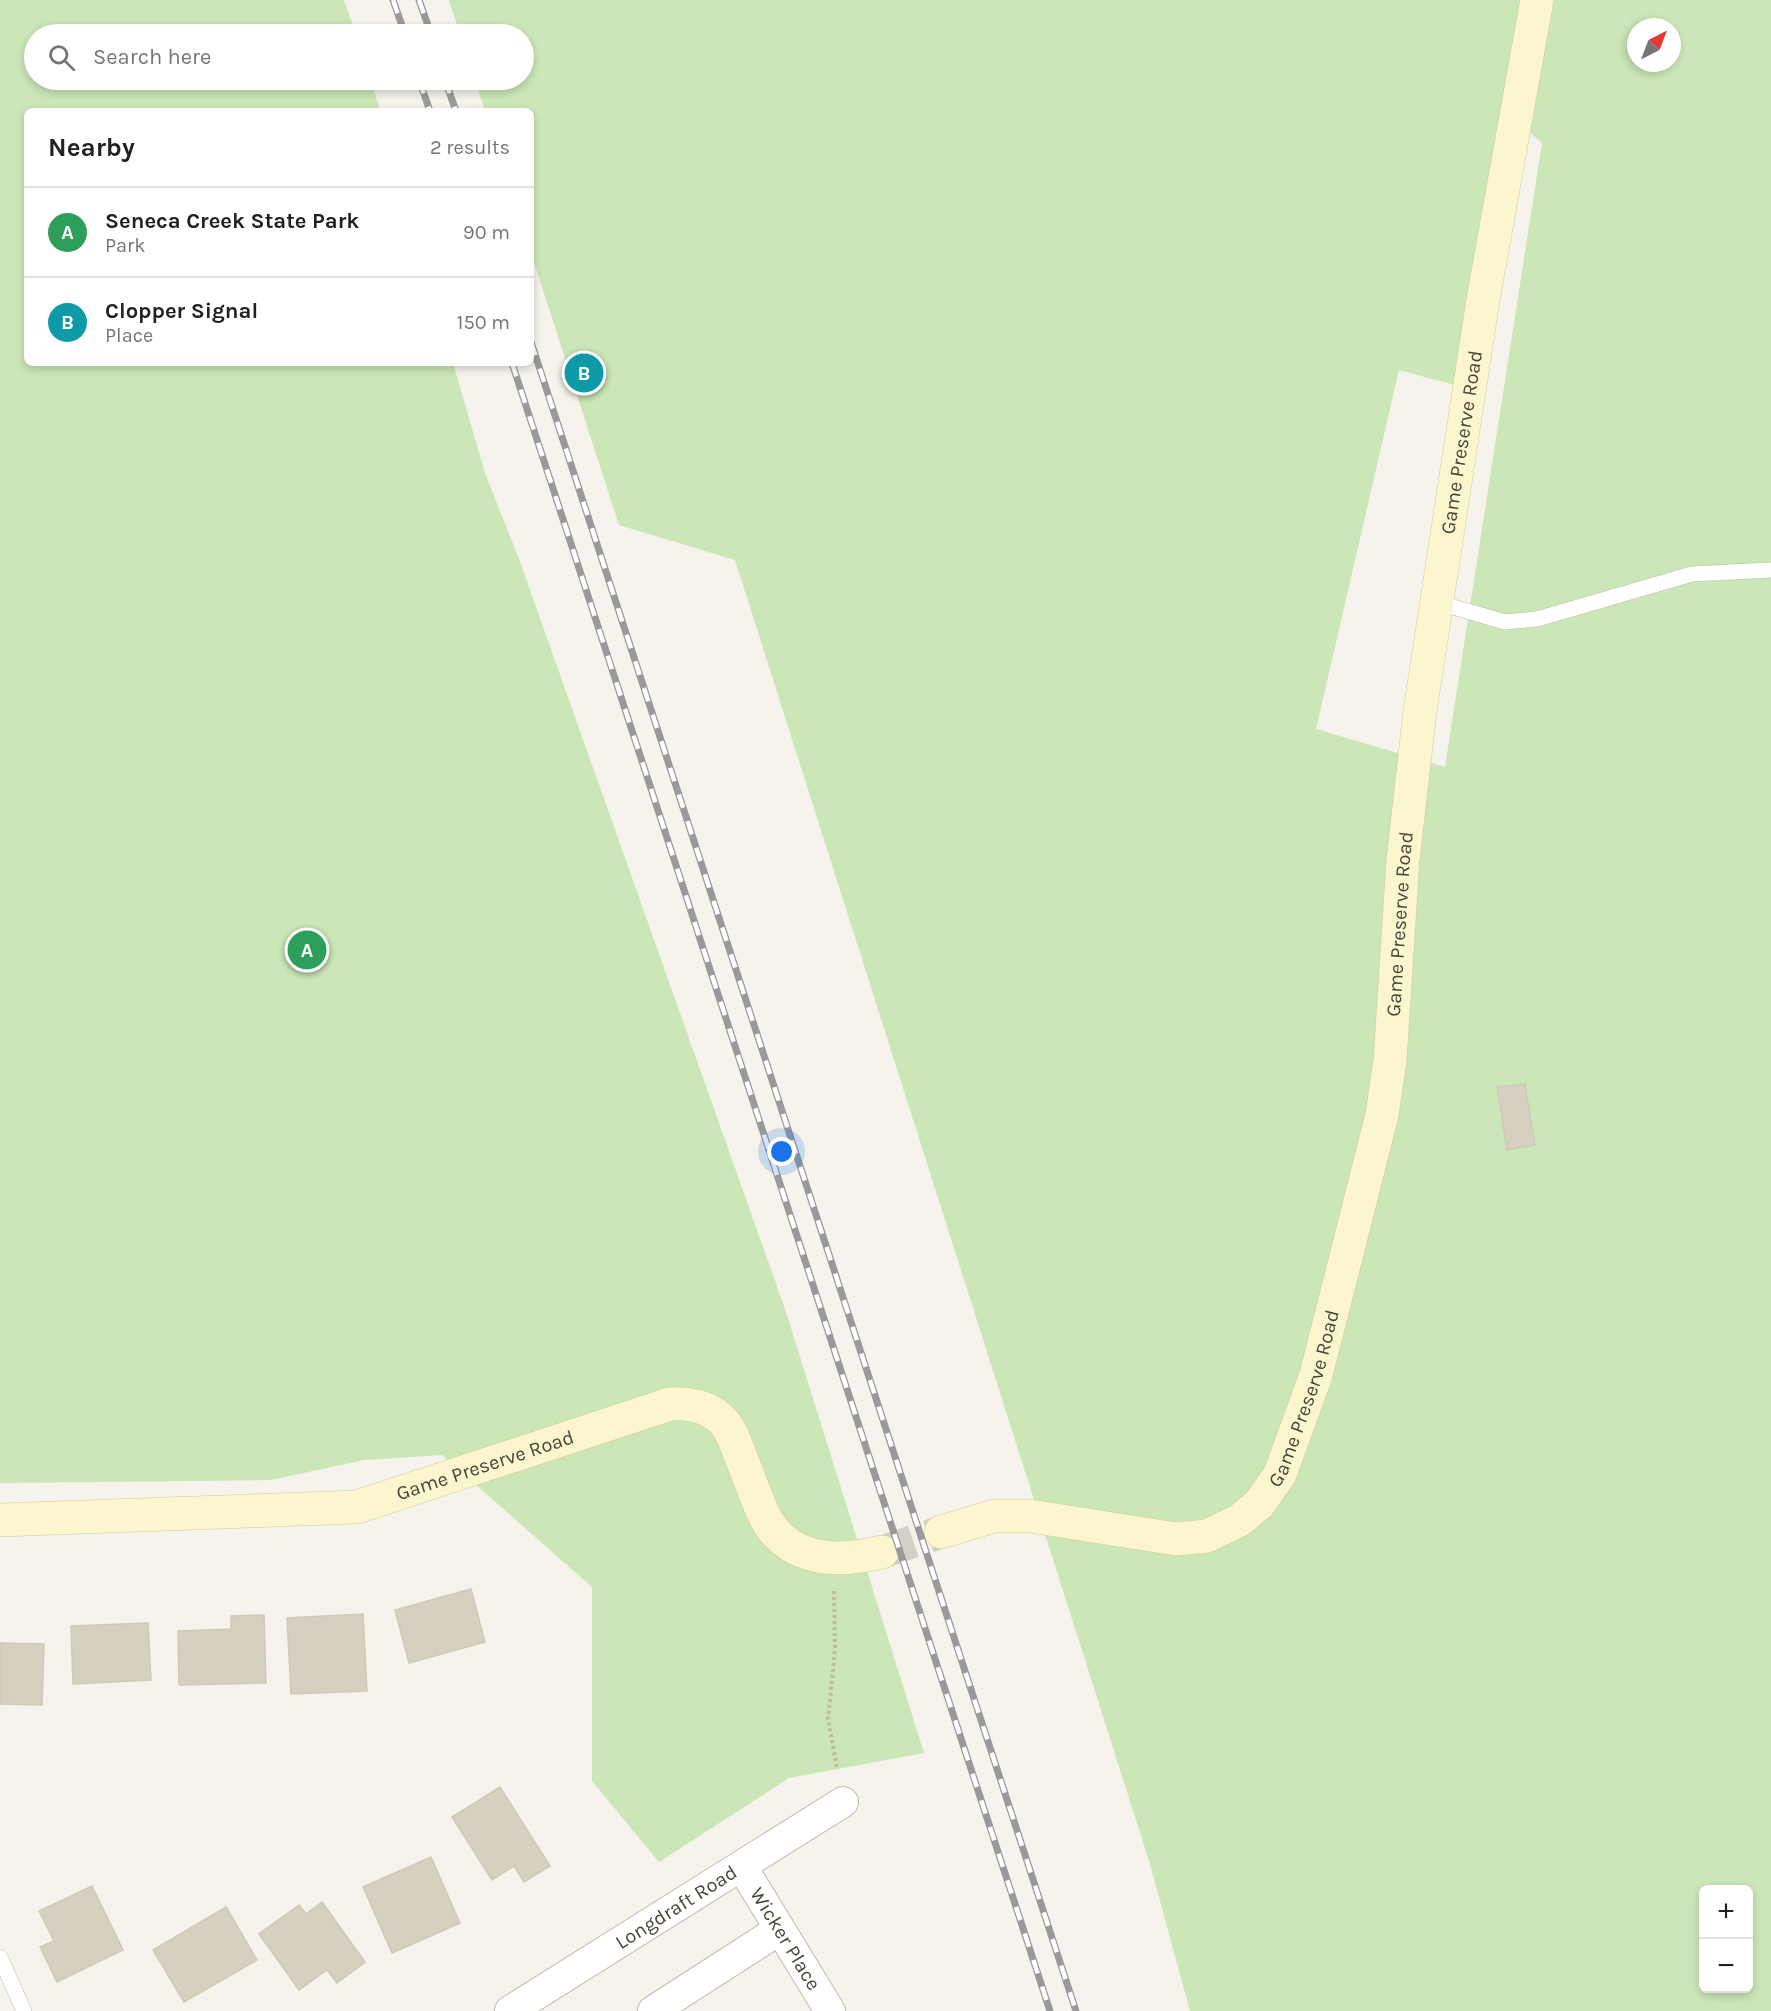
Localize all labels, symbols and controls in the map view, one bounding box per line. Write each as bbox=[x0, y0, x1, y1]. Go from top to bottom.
north arrow bbox=[1627, 18, 1681, 72]
search box bbox=[24, 24, 534, 90]
icon: search bbox=[45, 41, 78, 74]
text: Search here bbox=[93, 44, 211, 70]
text: Nearby bbox=[48, 132, 135, 163]
text: 2 results bbox=[430, 136, 510, 159]
text: Seneca Creek State Park bbox=[105, 208, 359, 234]
text: A bbox=[61, 221, 74, 244]
text: 90 m bbox=[463, 221, 510, 244]
text: Park bbox=[105, 234, 146, 257]
text: Clopper Signal bbox=[105, 298, 258, 324]
text: B bbox=[61, 311, 74, 334]
text: 150 m bbox=[457, 311, 510, 334]
text: Place bbox=[105, 324, 153, 347]
street label: Game Preserve Road bbox=[1436, 349, 1487, 536]
pin: B bbox=[564, 350, 604, 395]
street label: Game Preserve Road bbox=[1382, 830, 1418, 1017]
pin: A bbox=[288, 928, 326, 972]
your location bbox=[767, 1137, 796, 1166]
street label: Game Preserve Road bbox=[1263, 1307, 1344, 1492]
street label: Game Preserve Road bbox=[393, 1425, 577, 1505]
street label: Longdraft Road bbox=[611, 1861, 741, 1954]
street label: Wicker Place bbox=[745, 1883, 825, 1994]
map controls bbox=[1699, 1885, 1753, 1993]
button: + bbox=[1699, 1885, 1753, 1939]
button: − bbox=[1699, 1939, 1753, 1993]

